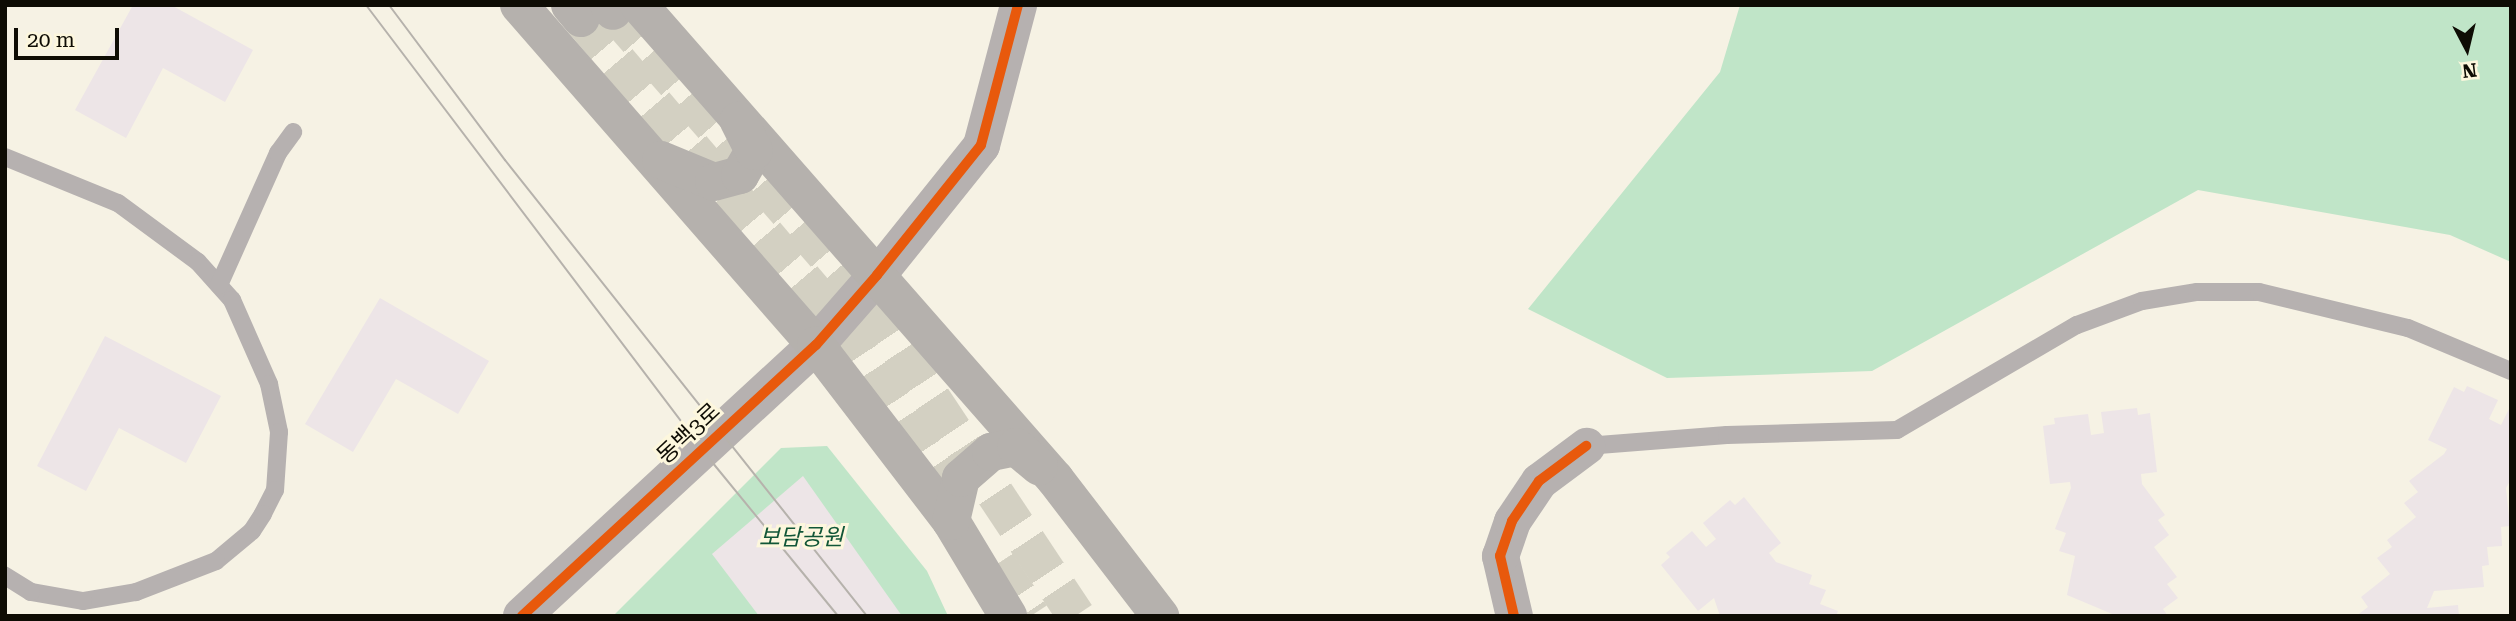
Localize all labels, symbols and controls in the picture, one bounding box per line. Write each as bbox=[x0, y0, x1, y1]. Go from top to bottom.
scale bar bbox=[18, 14, 122, 58]
north arrow bbox=[2432, 14, 2502, 84]
text: 20 m bbox=[27, 28, 75, 52]
text: N bbox=[2461, 58, 2478, 83]
street label: 동백3로 bbox=[652, 398, 726, 470]
park label: 보담공원 bbox=[759, 524, 843, 552]

